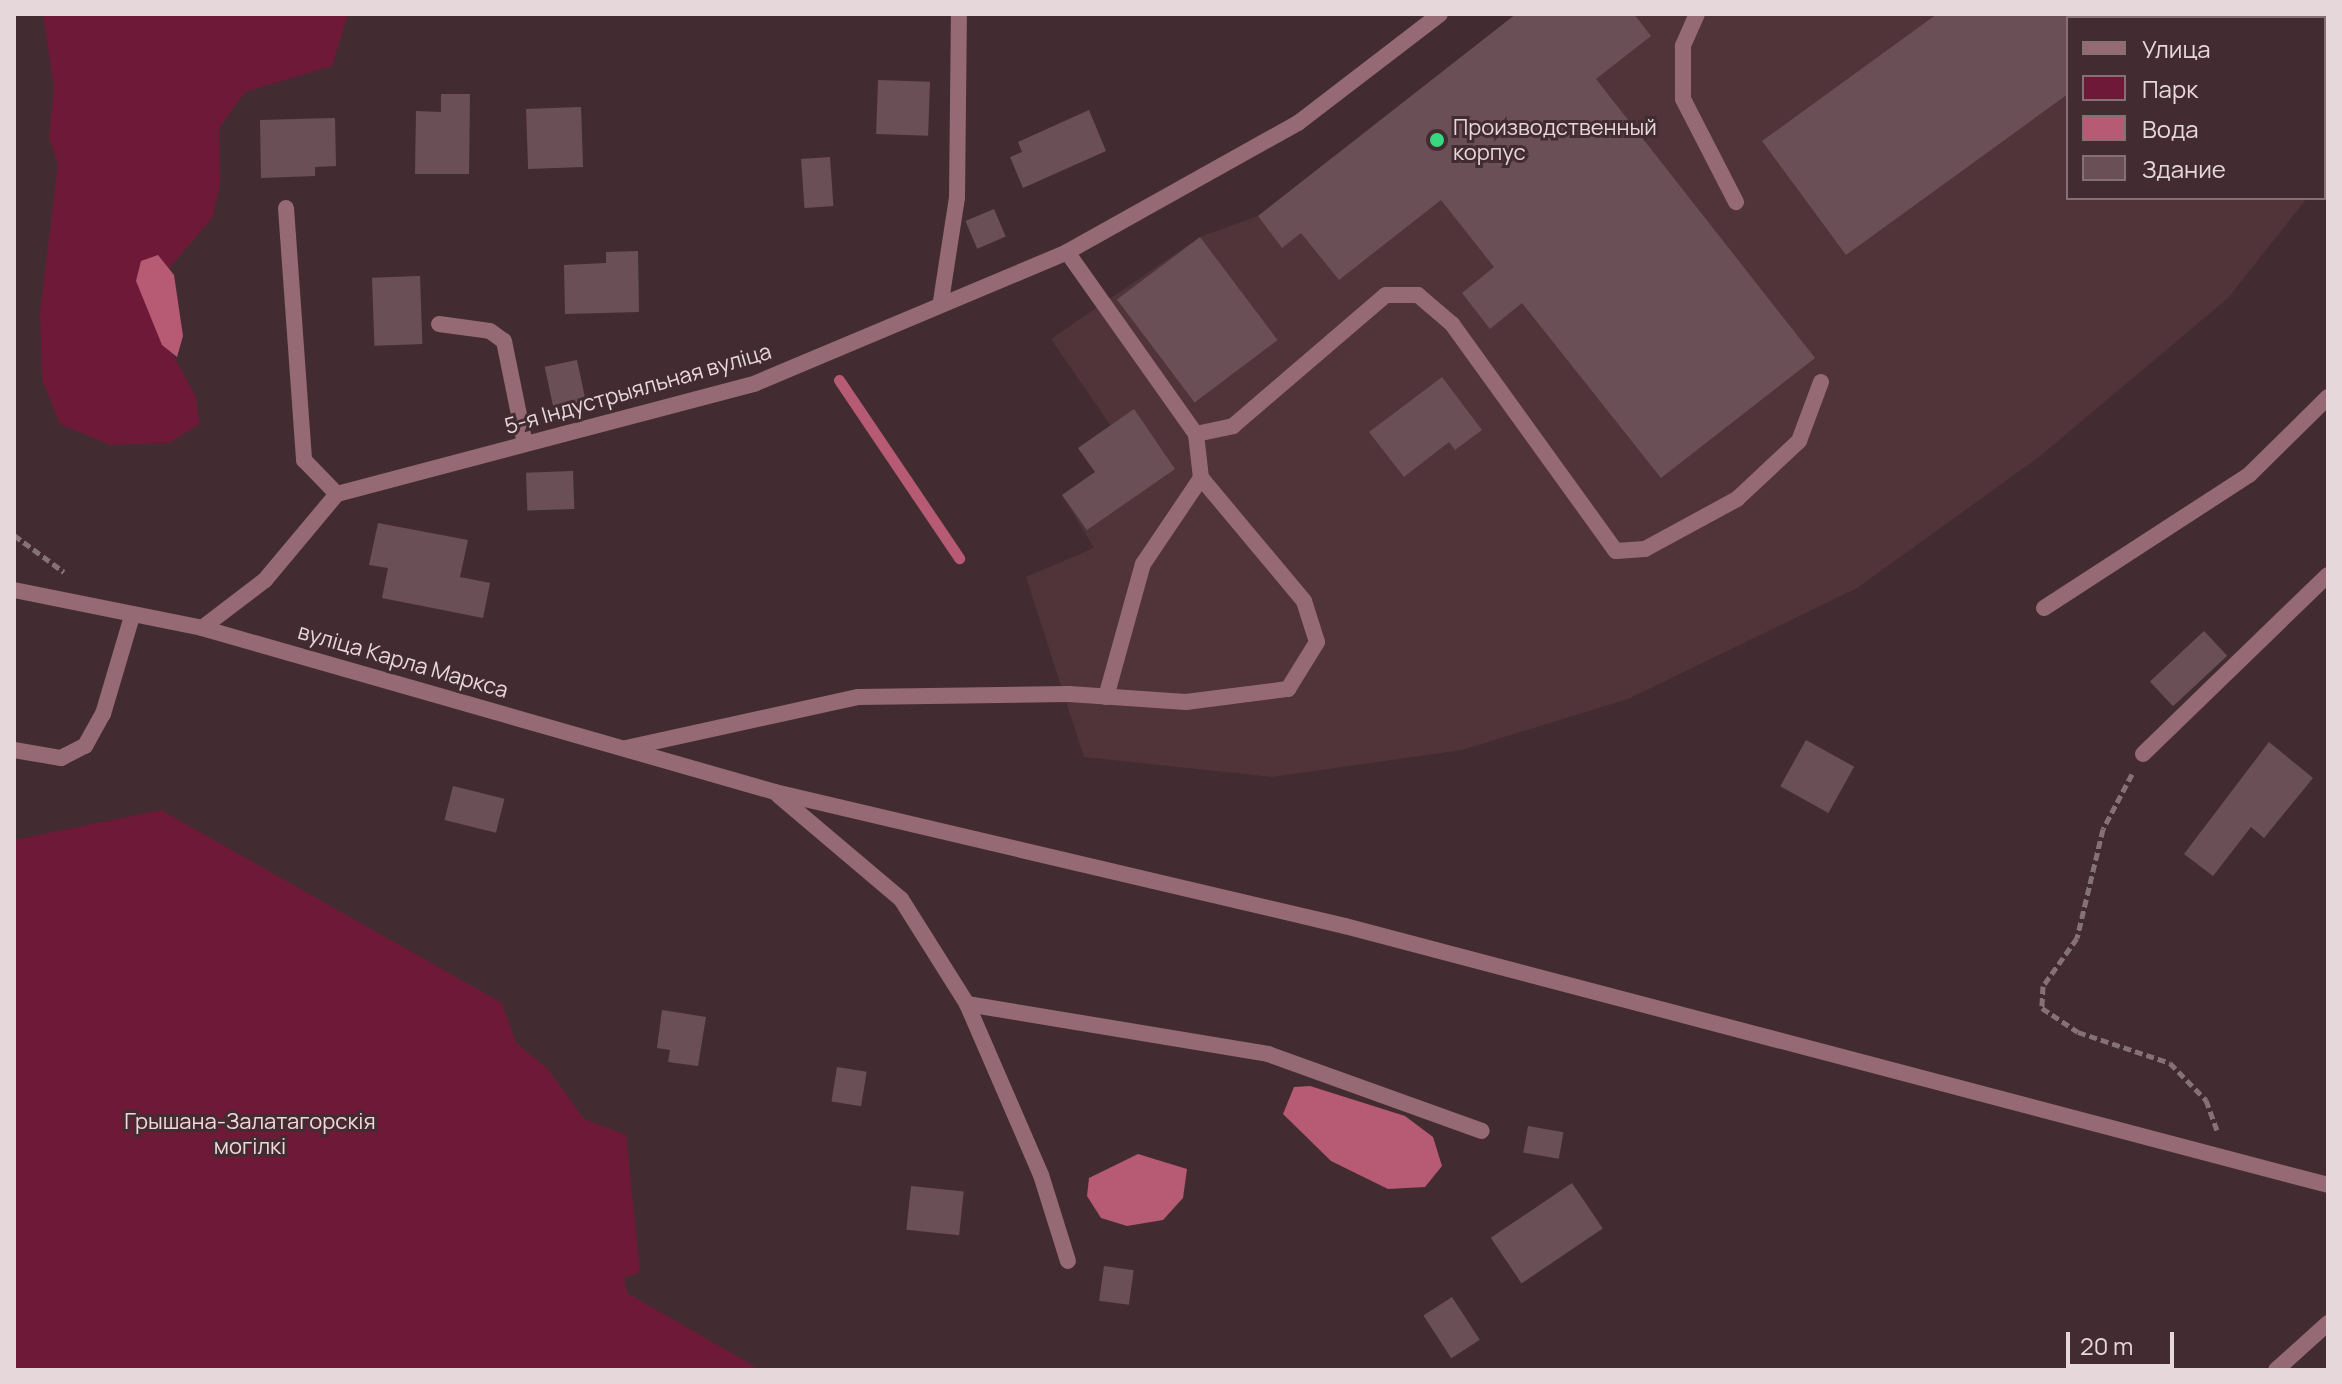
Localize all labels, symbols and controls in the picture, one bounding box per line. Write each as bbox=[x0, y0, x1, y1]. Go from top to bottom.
legend bbox=[2066, 16, 2326, 200]
text: Улица bbox=[2142, 32, 2211, 65]
text: Парк bbox=[2142, 72, 2198, 105]
text: Вода bbox=[2142, 112, 2199, 145]
place label: Производственный корпус bbox=[1453, 114, 1657, 166]
marker: Производственный корпус bbox=[1428, 131, 1446, 149]
text: Здание bbox=[2142, 152, 2226, 185]
street label: 5-я Індустрыяльная вуліца bbox=[502, 338, 774, 440]
street label: вуліца Карла Маркса bbox=[295, 618, 511, 704]
park label: Грышана-Залатагорскія могілкі bbox=[124, 1108, 376, 1160]
scale bar bbox=[2070, 1316, 2178, 1366]
text: 20 m bbox=[2080, 1329, 2133, 1362]

